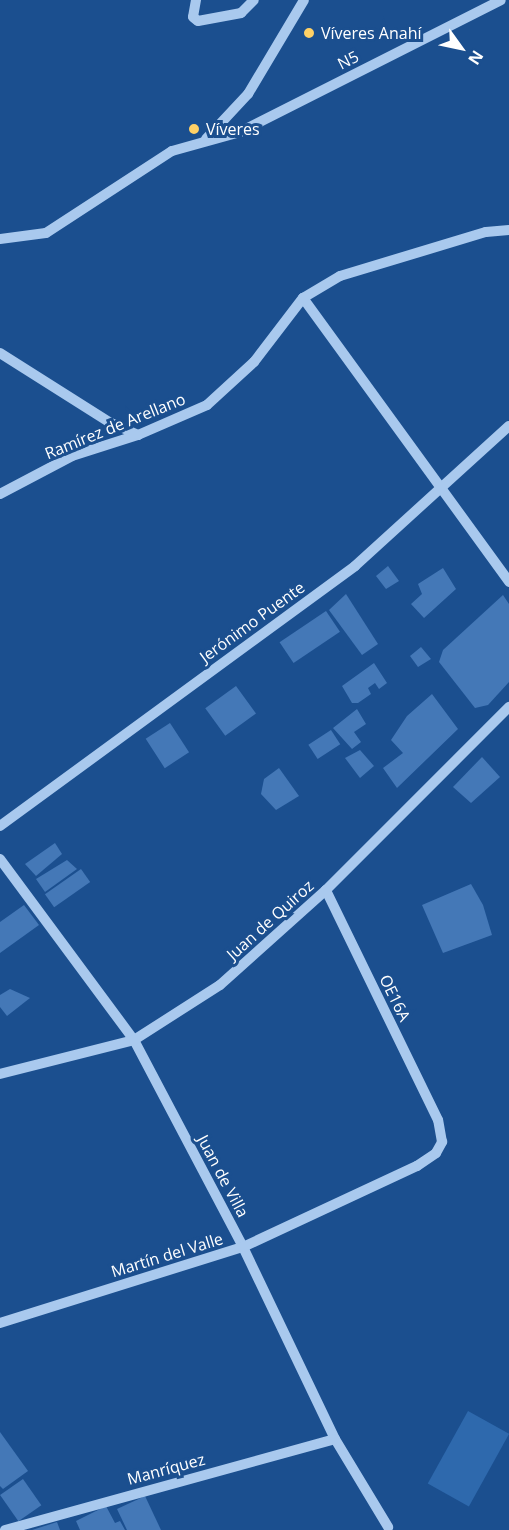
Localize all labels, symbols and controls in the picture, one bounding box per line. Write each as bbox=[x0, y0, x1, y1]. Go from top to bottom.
north arrow bbox=[431, 18, 491, 78]
place label: Víveres Anahí bbox=[321, 23, 422, 43]
marker: Víveres Anahí bbox=[302, 26, 316, 40]
text: N bbox=[463, 46, 489, 69]
street label: N5 bbox=[334, 47, 362, 73]
place label: Víveres bbox=[206, 119, 260, 139]
marker: Víveres bbox=[187, 122, 201, 136]
street label: Ramírez de Arellano bbox=[42, 389, 188, 463]
street label: Jerónimo Puente bbox=[196, 578, 308, 666]
street label: Juan de Quiroz bbox=[223, 876, 317, 964]
street label: OE16A bbox=[375, 971, 415, 1025]
street label: Juan de Villa bbox=[193, 1132, 253, 1220]
street label: Martín del Valle bbox=[109, 1229, 225, 1281]
street label: Manríquez bbox=[125, 1449, 207, 1489]

